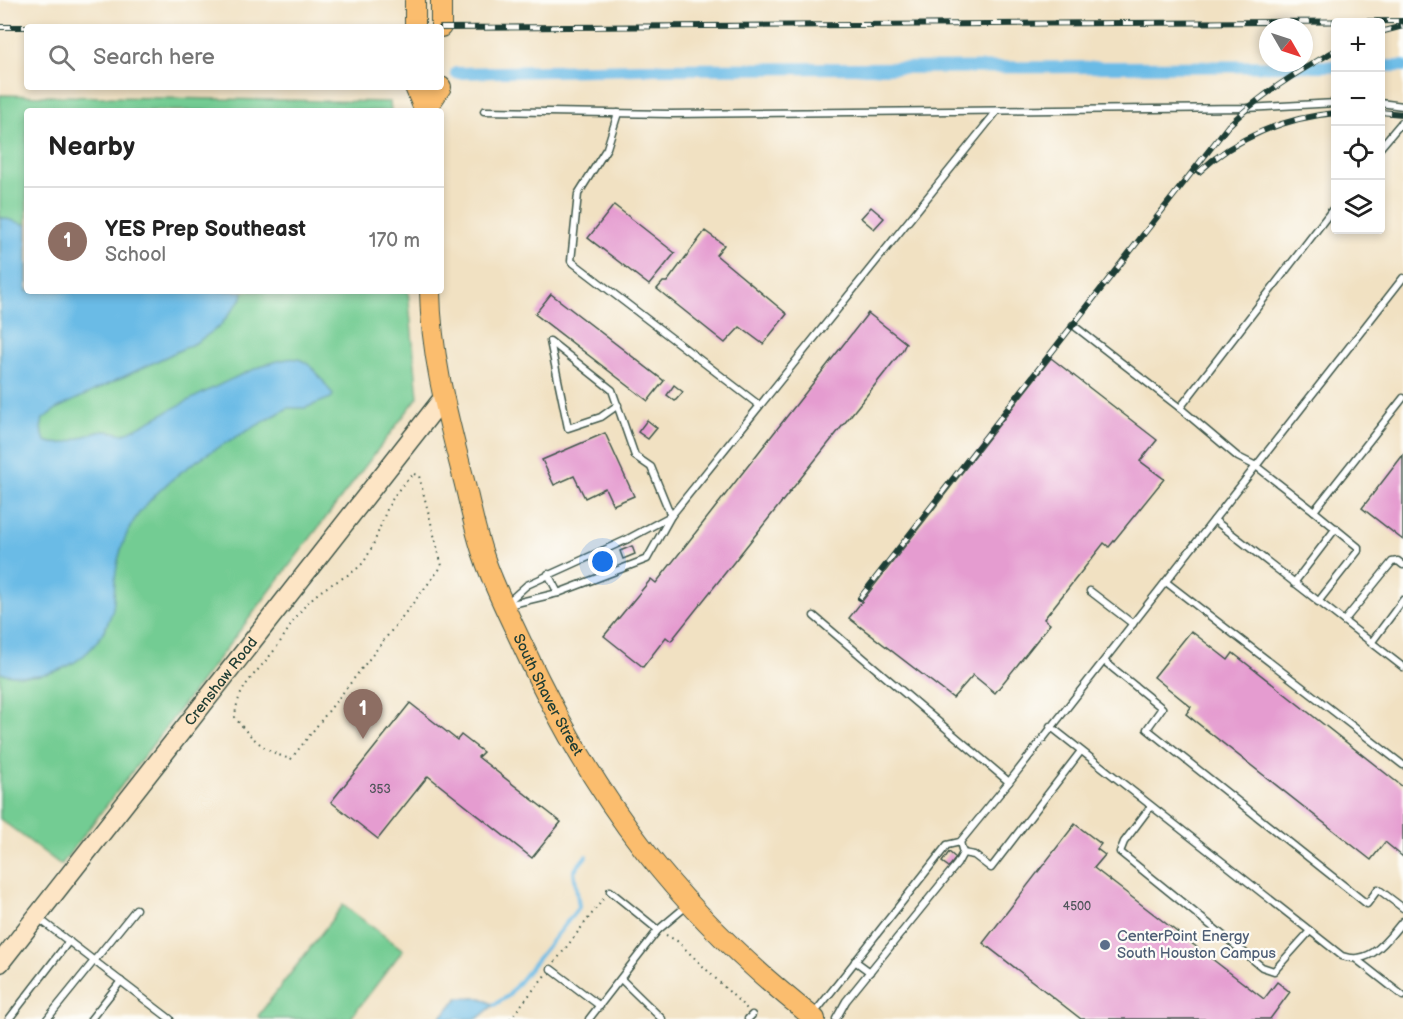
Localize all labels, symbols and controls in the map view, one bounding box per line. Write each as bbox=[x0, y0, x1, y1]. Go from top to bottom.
north arrow bbox=[1259, 18, 1313, 72]
map controls bbox=[1331, 18, 1385, 234]
button: + bbox=[1331, 18, 1385, 72]
search box bbox=[24, 24, 444, 90]
icon: search bbox=[45, 41, 78, 74]
text: Search here bbox=[93, 44, 215, 71]
button: − bbox=[1331, 72, 1385, 126]
button: locate bbox=[1331, 126, 1385, 180]
text: Nearby bbox=[48, 132, 135, 163]
button: layers bbox=[1331, 180, 1385, 234]
text: YES Prep Southeast bbox=[105, 216, 306, 243]
text: 1 bbox=[63, 229, 72, 253]
text: 170 m bbox=[369, 229, 420, 253]
text: School bbox=[105, 243, 166, 267]
your location bbox=[588, 547, 617, 576]
street label: South Shaver Street bbox=[509, 631, 587, 760]
street label: Crenshaw Road bbox=[181, 633, 262, 730]
pin: 1 bbox=[344, 690, 382, 739]
house number: 353 bbox=[369, 782, 391, 797]
house number: 4500 bbox=[1063, 899, 1091, 914]
place label: CenterPoint Energy South Houston Campus bbox=[1117, 927, 1277, 963]
marker: CenterPoint Energy South Houston Campus bbox=[1098, 938, 1112, 952]

